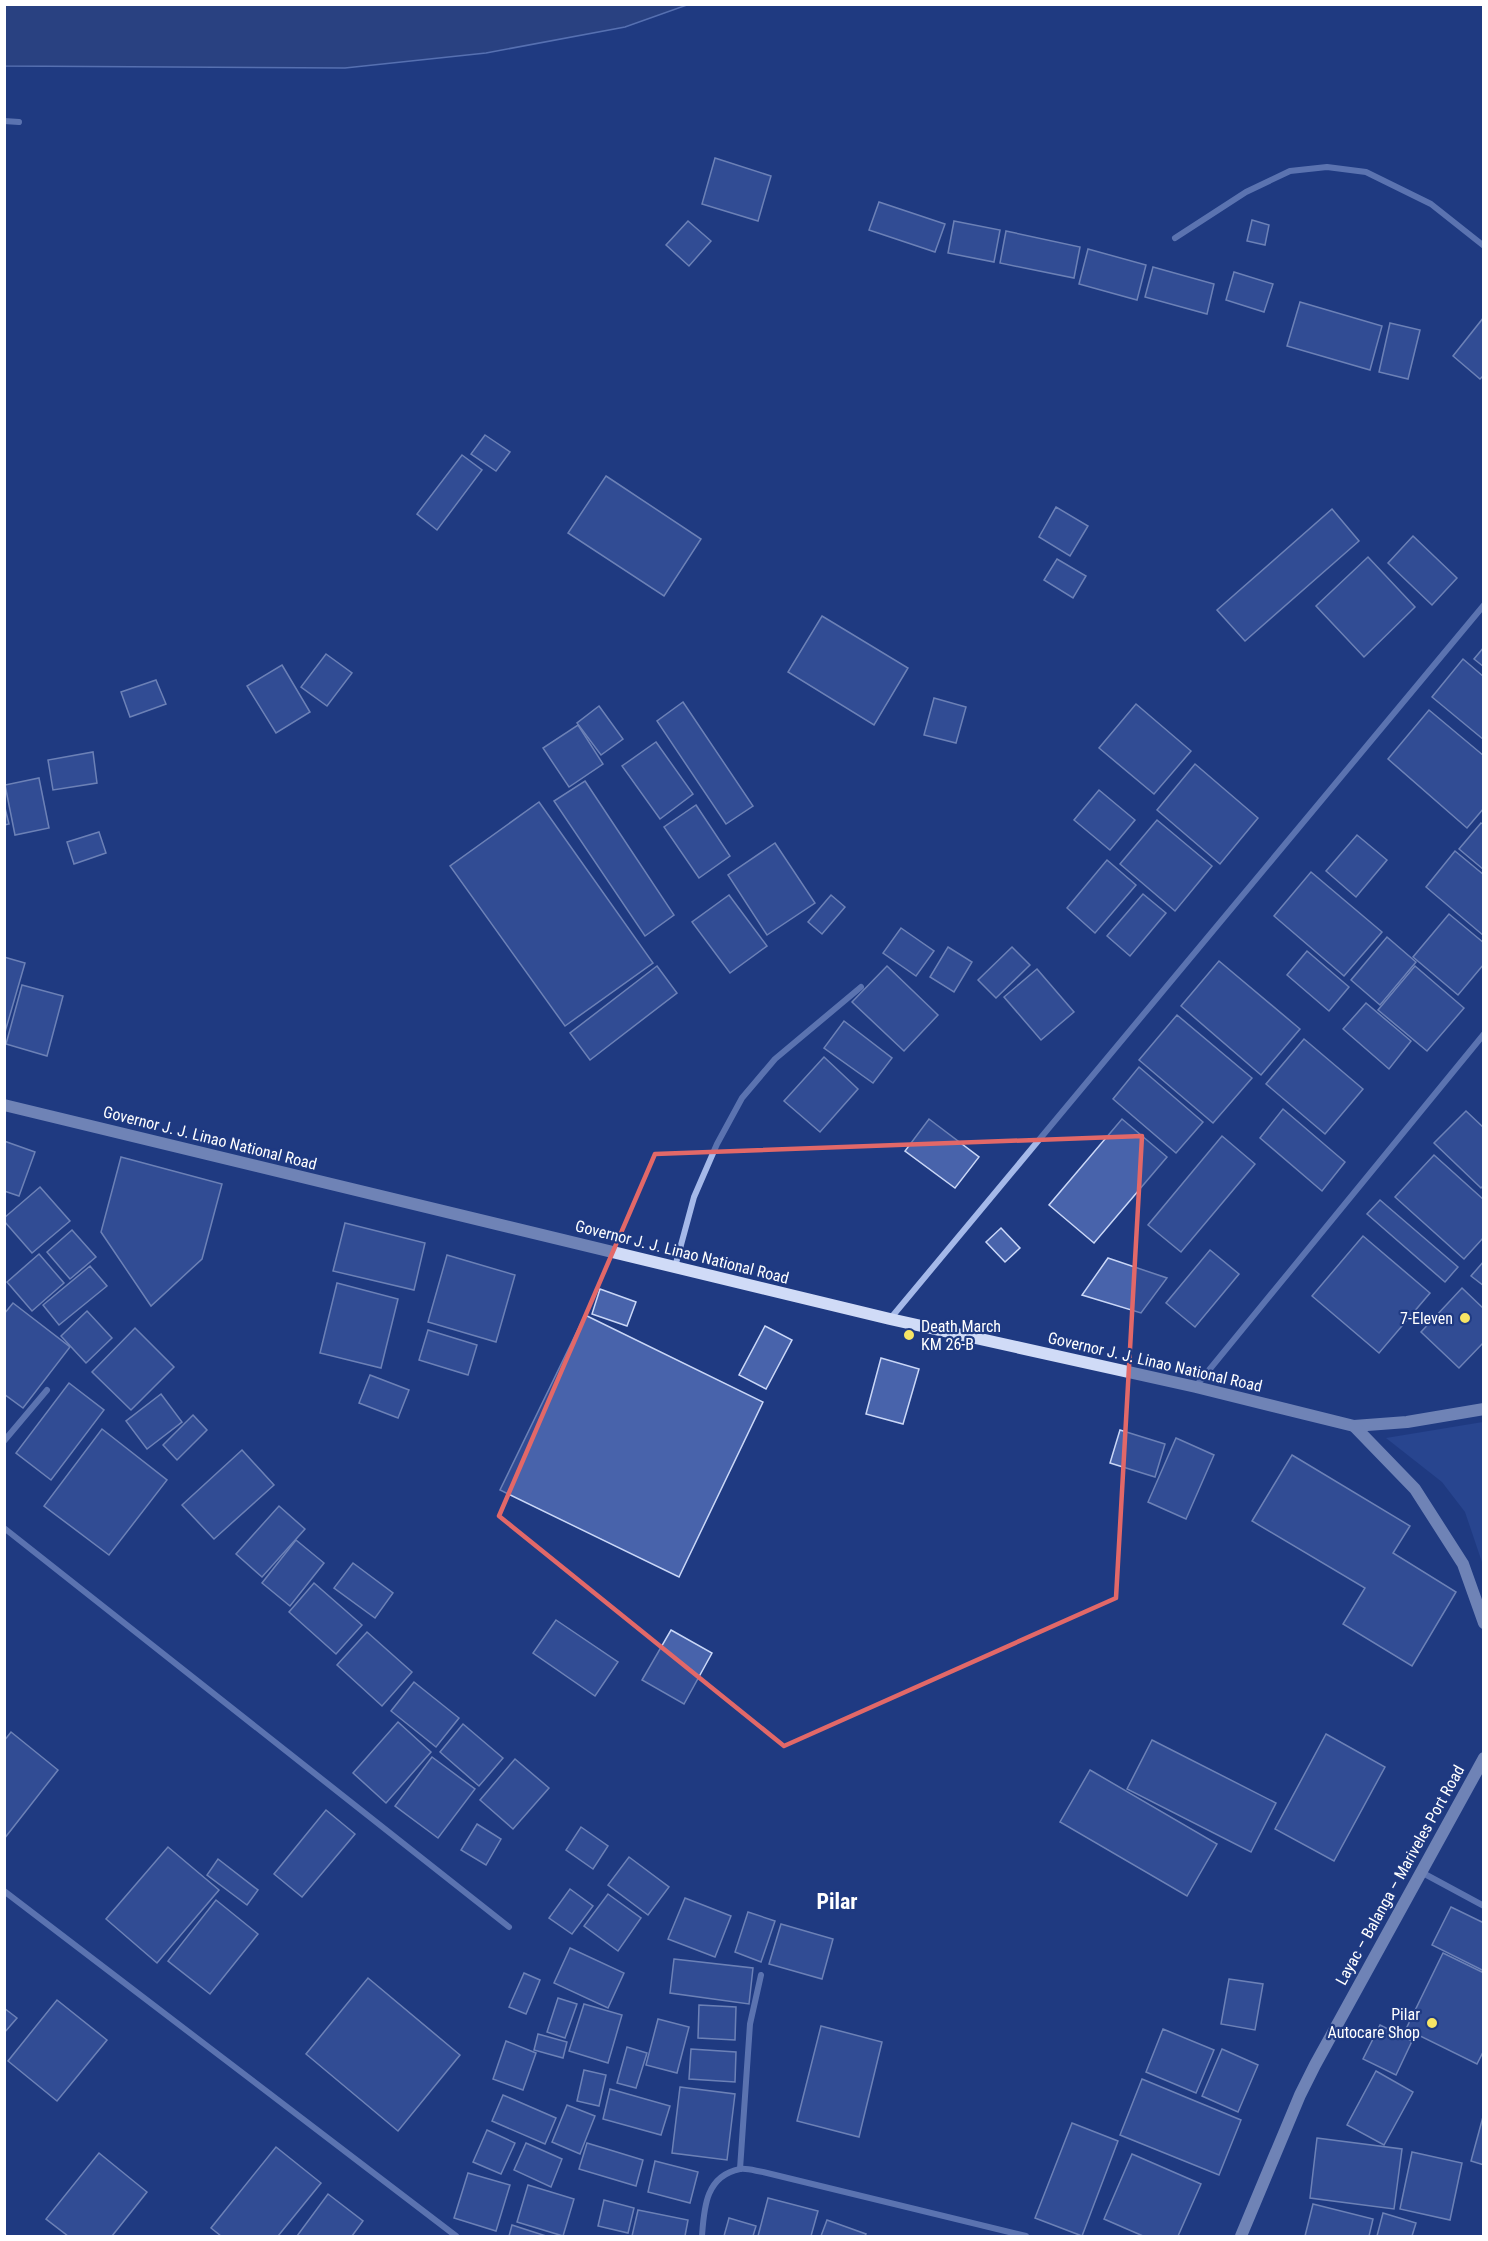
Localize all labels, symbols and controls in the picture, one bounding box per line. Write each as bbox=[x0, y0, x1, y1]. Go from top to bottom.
street label: Governor J. J. Linao National Road bbox=[101, 1102, 319, 1174]
street label: Governor J. J. Linao National Road bbox=[573, 1216, 791, 1288]
place label: 7-Eleven bbox=[1400, 1309, 1453, 1328]
marker: 7-Eleven bbox=[1458, 1311, 1472, 1325]
place label: Death March KM 26-B bbox=[921, 1317, 1001, 1354]
marker: Death March KM 26-B bbox=[902, 1328, 916, 1342]
street label: Governor J. J. Linao National Road bbox=[1046, 1328, 1264, 1396]
street label: Layac – Balanga – Mariveles Port Road bbox=[1332, 1762, 1468, 1988]
district label: Pilar bbox=[816, 1889, 858, 1914]
place label: Pilar Autocare Shop bbox=[1328, 2005, 1420, 2042]
marker: Pilar Autocare Shop bbox=[1425, 2016, 1439, 2030]

